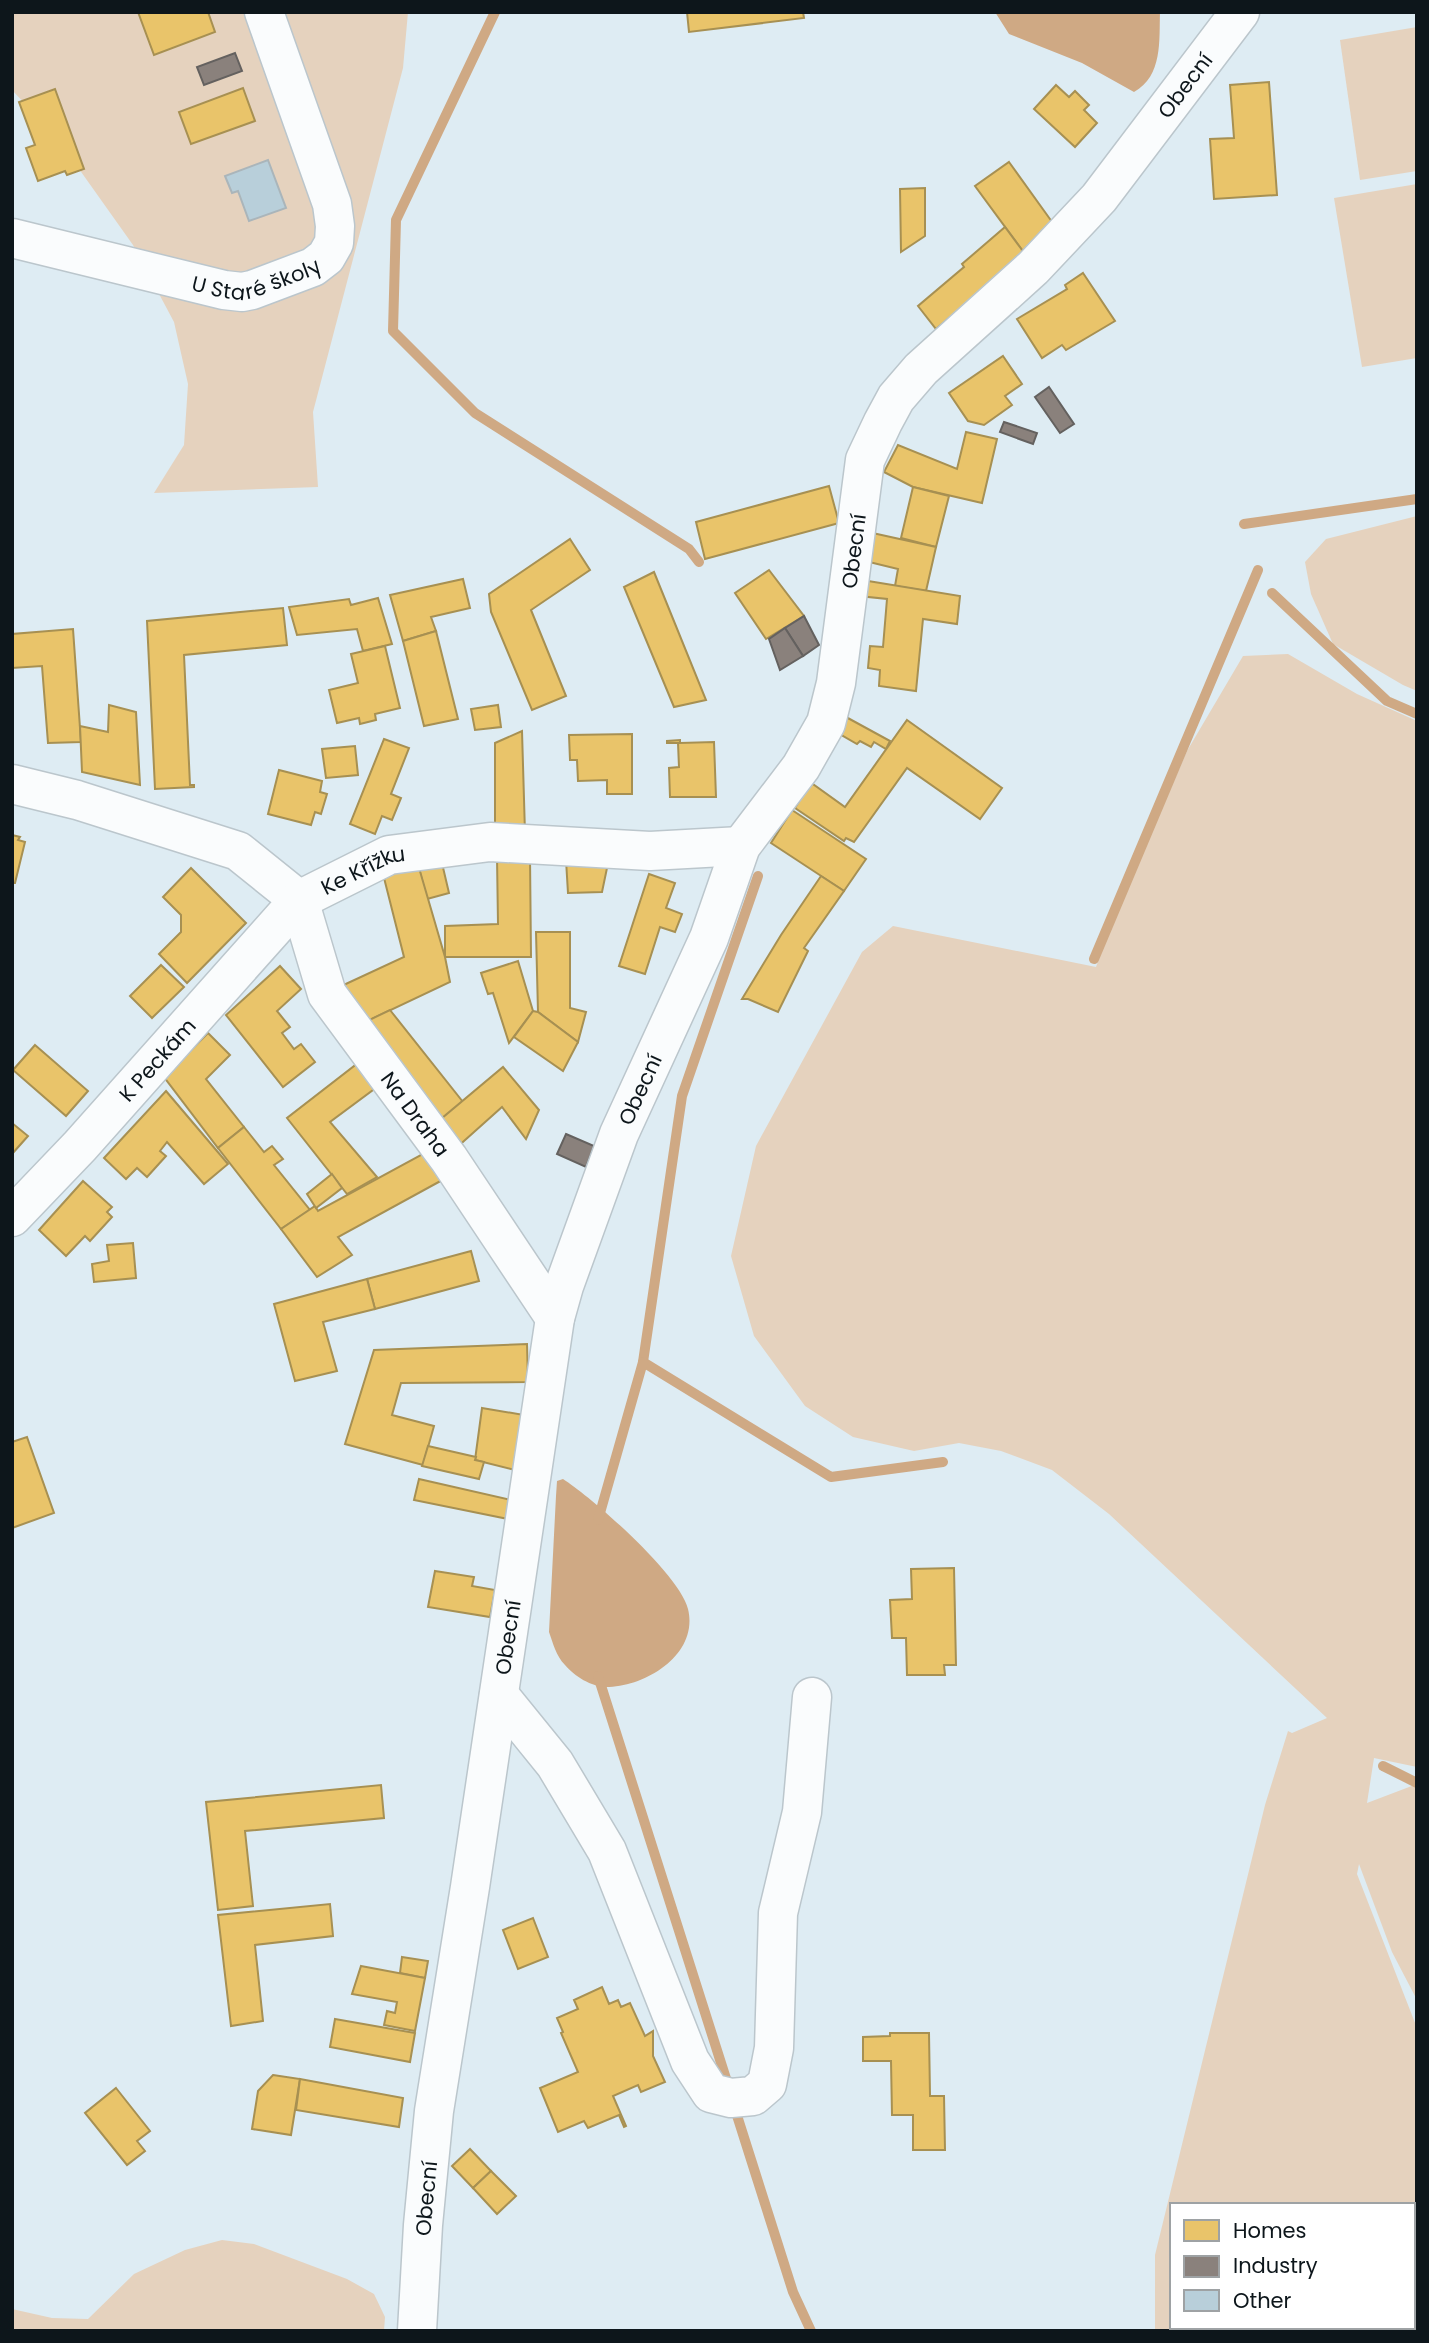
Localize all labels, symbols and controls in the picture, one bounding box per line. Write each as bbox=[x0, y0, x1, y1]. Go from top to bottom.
street label: Obecní bbox=[1150, 46, 1219, 124]
street label: U Staré školy bbox=[189, 251, 327, 307]
street label: Obecní bbox=[834, 512, 872, 590]
street label: Ke Křížku bbox=[316, 839, 407, 901]
street label: K Peckám bbox=[112, 1012, 202, 1108]
street label: Obecní bbox=[611, 1049, 668, 1129]
street label: Na Draha bbox=[374, 1065, 457, 1162]
street label: Obecní bbox=[487, 1598, 527, 1677]
street label: Obecní bbox=[408, 2160, 444, 2237]
legend bbox=[1170, 2203, 1415, 2329]
text: Homes bbox=[1233, 2216, 1307, 2245]
text: Industry bbox=[1233, 2251, 1318, 2280]
text: Other bbox=[1233, 2286, 1292, 2315]

